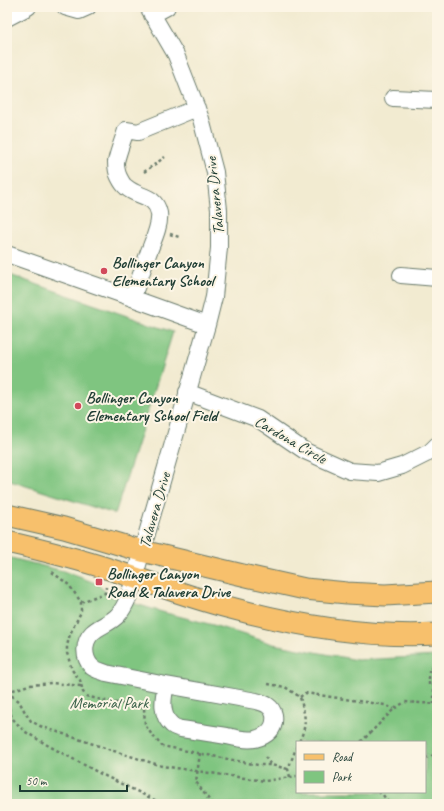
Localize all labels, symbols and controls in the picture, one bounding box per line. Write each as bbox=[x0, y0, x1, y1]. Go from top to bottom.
street label: Talavera Drive bbox=[201, 154, 229, 236]
place label: Bollinger Canyon Elementary School bbox=[112, 253, 217, 291]
marker: Bollinger Canyon Elementary School bbox=[99, 266, 109, 276]
place label: Bollinger Canyon Elementary School Field bbox=[86, 388, 219, 426]
marker: Bollinger Canyon Elementary School Field bbox=[73, 401, 83, 411]
street label: Cardona Circle bbox=[251, 411, 332, 469]
street label: Talavera Drive bbox=[135, 468, 176, 550]
place label: Bollinger Canyon Road & Talavera Drive bbox=[107, 564, 232, 602]
marker: Bollinger Canyon Road & Talavera Drive bbox=[94, 577, 104, 587]
park label: Memorial Park bbox=[70, 693, 149, 713]
legend bbox=[296, 741, 426, 793]
text: Road bbox=[332, 749, 354, 765]
scale bar bbox=[20, 767, 127, 793]
text: Park bbox=[332, 769, 353, 785]
text: 50 m bbox=[26, 773, 48, 789]

